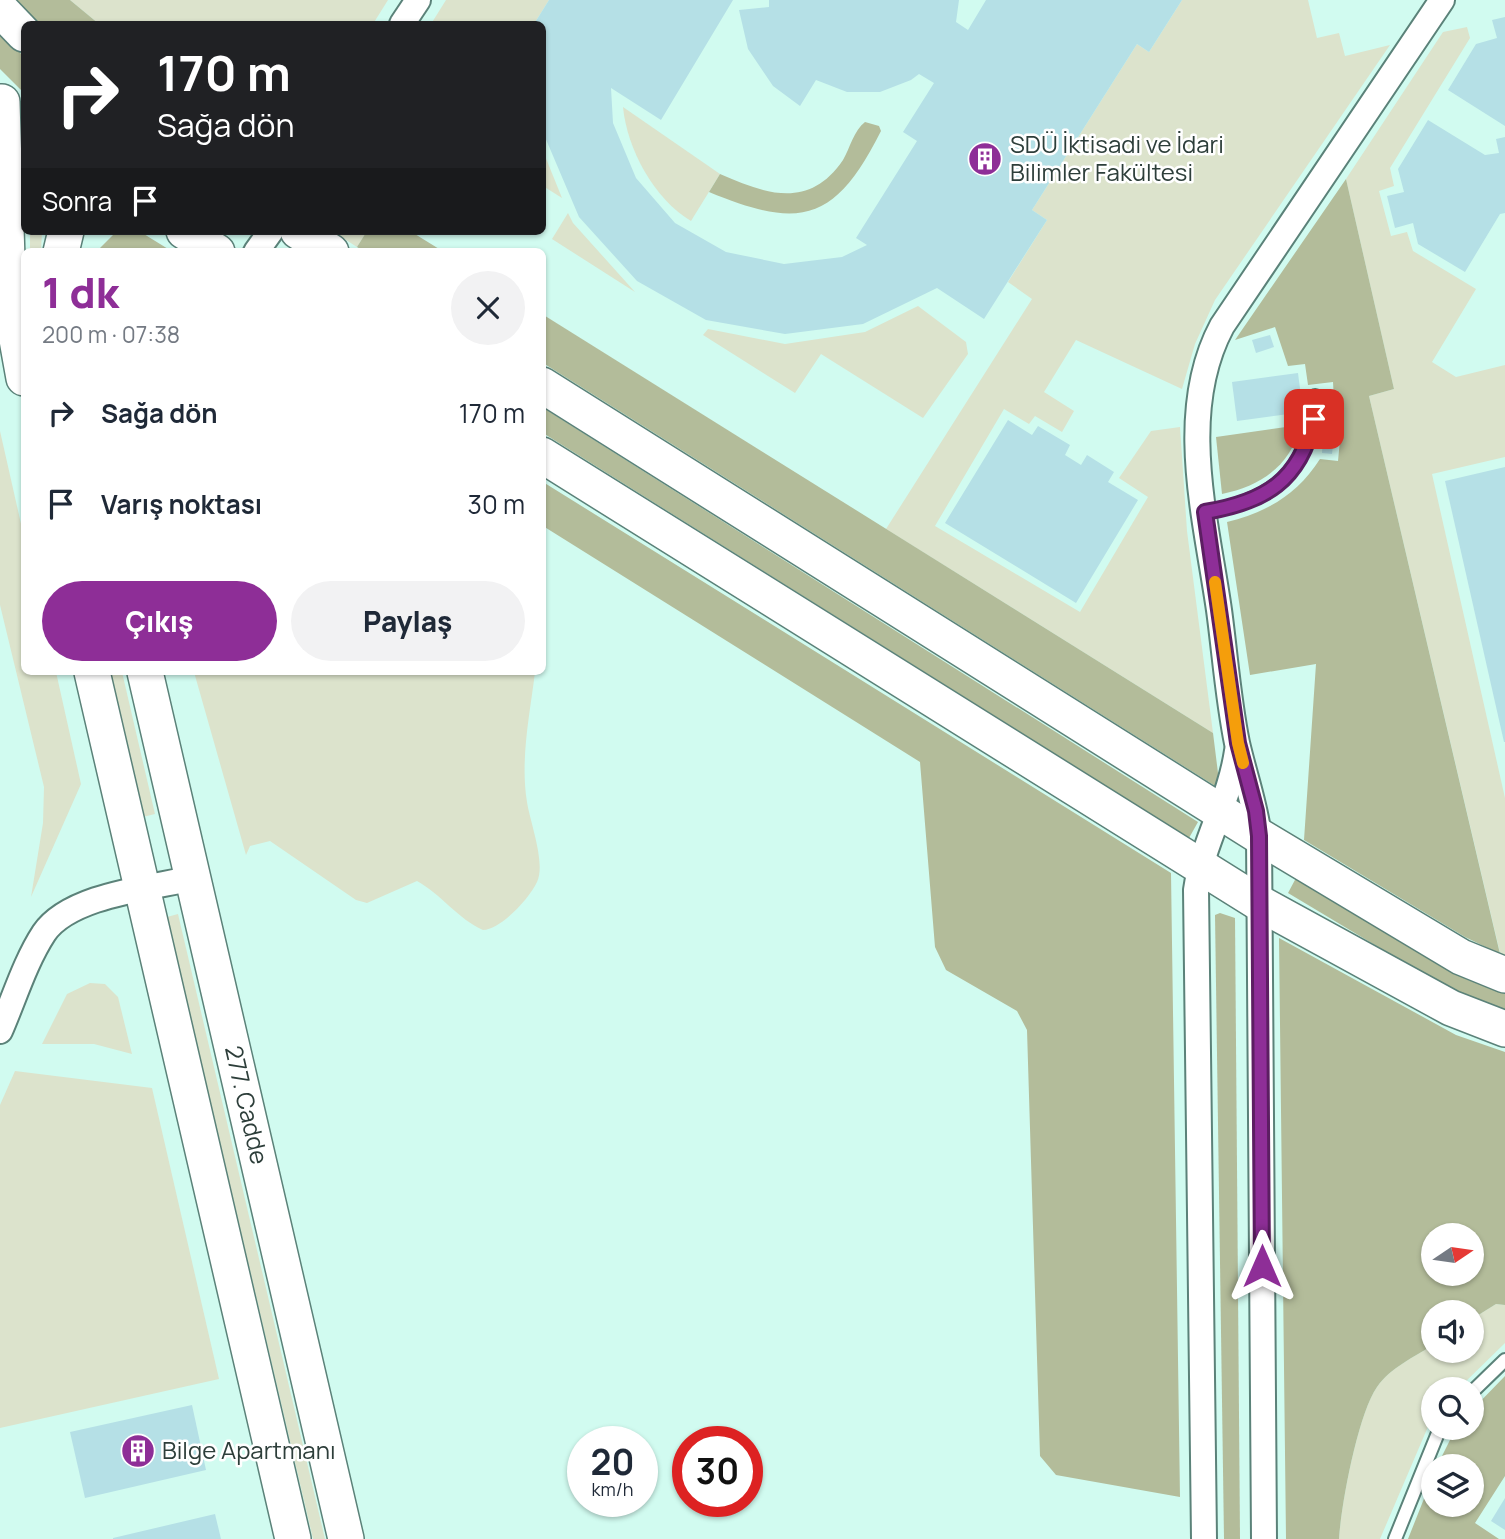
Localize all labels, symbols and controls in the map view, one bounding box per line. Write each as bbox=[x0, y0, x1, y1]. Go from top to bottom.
text: 170 m bbox=[157, 39, 291, 106]
icon: right bbox=[42, 49, 133, 140]
text: Sağa dön bbox=[157, 103, 295, 147]
place label: SDÜ İktisadi ve İdari Bilimler Fakültesi bbox=[1010, 127, 1224, 188]
building icon: SDÜ İktisadi ve İdari Bilimler Fakültesi bbox=[966, 140, 1004, 178]
icon: arrive bbox=[126, 182, 164, 220]
text: Sonra bbox=[42, 183, 112, 219]
text: 1 dk bbox=[42, 263, 119, 321]
button: close bbox=[451, 271, 525, 345]
text: 200 m · 07:38 bbox=[42, 318, 180, 350]
pin bbox=[1284, 389, 1344, 449]
icon: right bbox=[42, 394, 80, 432]
text: Sağa dön bbox=[101, 395, 218, 431]
text: 170 m bbox=[459, 395, 525, 431]
icon: arrive bbox=[1295, 400, 1333, 438]
icon: arrive bbox=[42, 485, 80, 523]
text: Varış noktası bbox=[101, 486, 262, 522]
text: 30 m bbox=[468, 486, 525, 522]
button: Çıkış bbox=[42, 581, 277, 661]
button: Paylaş bbox=[291, 581, 525, 661]
street label: 277. Cadde bbox=[218, 1042, 277, 1167]
north arrow bbox=[1421, 1223, 1484, 1286]
map controls bbox=[1421, 1223, 1484, 1517]
position arrow bbox=[1225, 1229, 1299, 1303]
button: sound bbox=[1421, 1300, 1484, 1363]
button: search bbox=[1421, 1377, 1484, 1440]
speed limit sign: 30 bbox=[672, 1426, 763, 1517]
building icon: Bilge Apartmanı bbox=[119, 1432, 157, 1470]
place label: Bilge Apartmanı bbox=[162, 1433, 336, 1466]
text: 20 bbox=[591, 1438, 634, 1486]
button: layers bbox=[1421, 1454, 1484, 1517]
text: km/h bbox=[592, 1477, 633, 1501]

